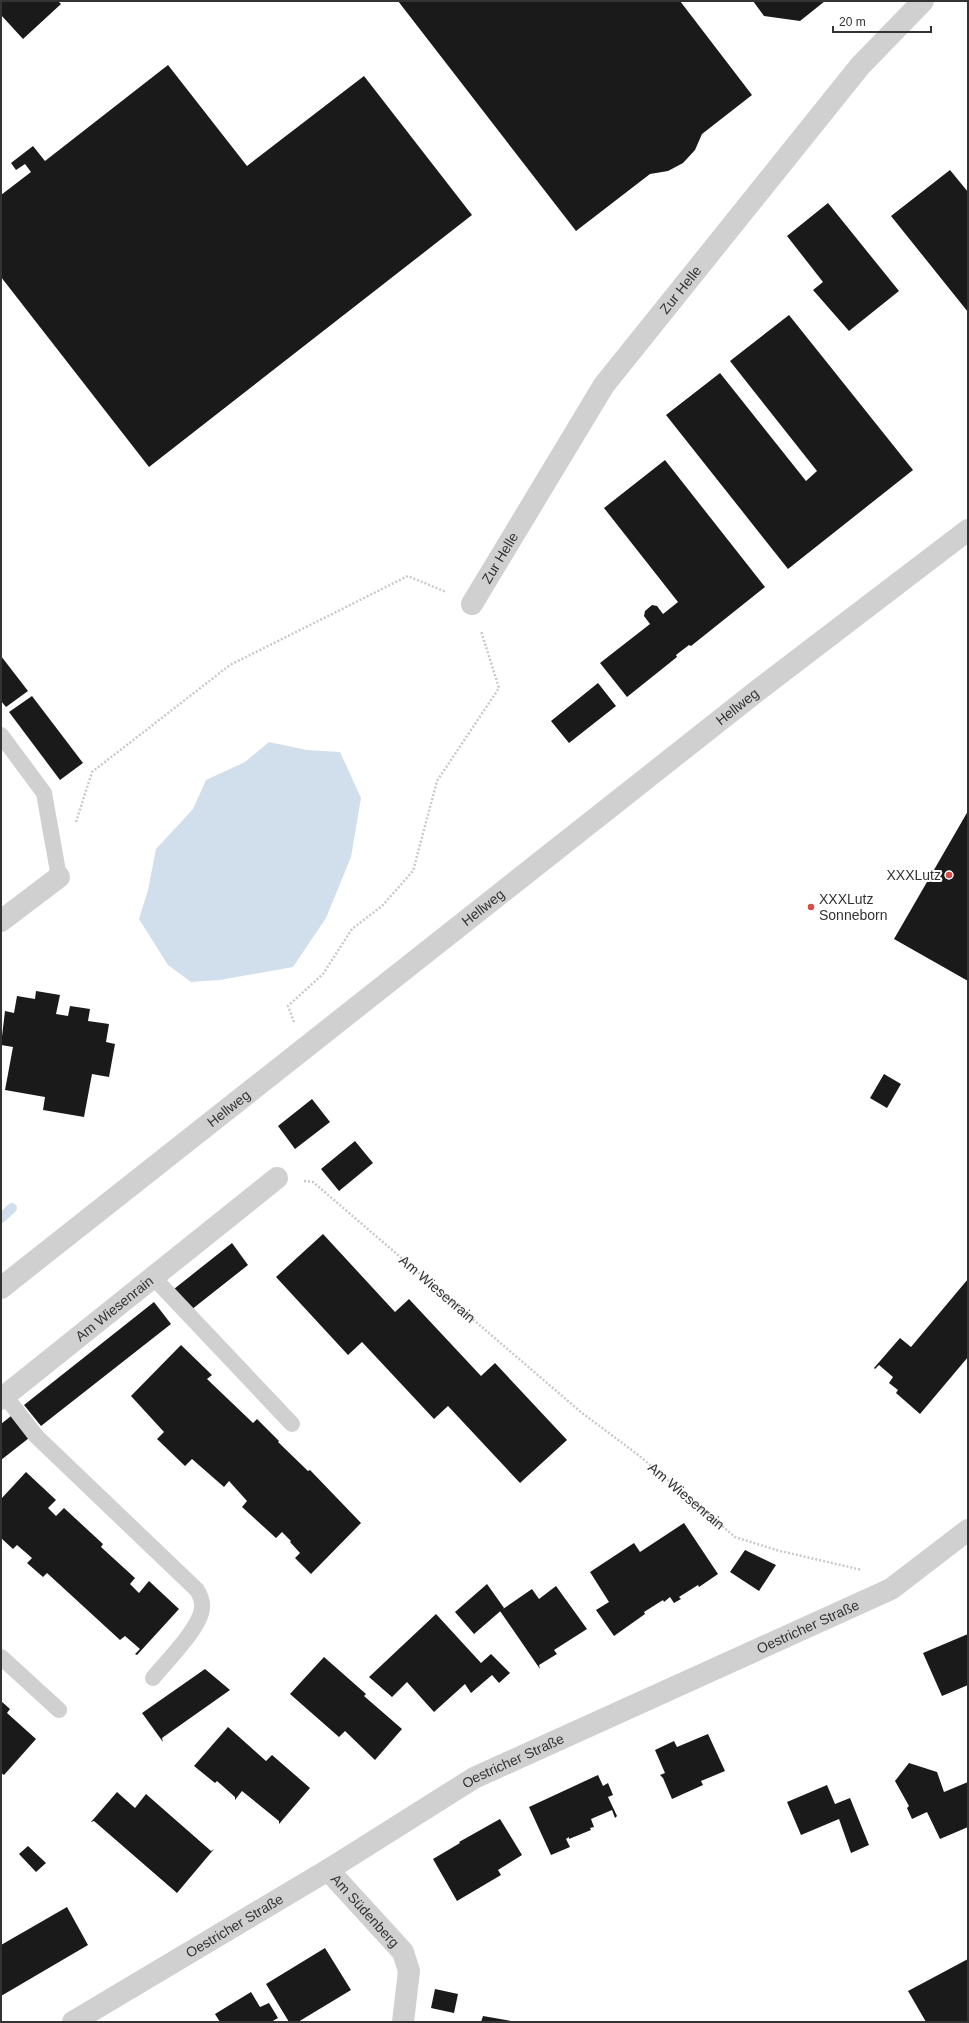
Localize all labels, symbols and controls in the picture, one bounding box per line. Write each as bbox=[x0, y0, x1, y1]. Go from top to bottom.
scale bar bbox=[833, 8, 931, 34]
text: 20 m bbox=[839, 15, 866, 29]
street label: Zur Helle bbox=[657, 262, 705, 317]
street label: Zur Helle bbox=[478, 529, 522, 586]
street label: Hellweg bbox=[713, 685, 762, 728]
place label: XXXLutz bbox=[887, 867, 941, 883]
marker: XXXLutz bbox=[944, 870, 954, 880]
street label: Hellweg bbox=[458, 886, 507, 929]
place label: XXXLutz Sonneborn bbox=[819, 891, 888, 923]
marker: XXXLutz Sonneborn bbox=[806, 902, 816, 912]
street label: Hellweg bbox=[204, 1087, 253, 1130]
street label: Am Wiesenrain bbox=[396, 1252, 479, 1326]
street label: Am Wiesenrain bbox=[72, 1272, 156, 1344]
street label: Am Wiesenrain bbox=[645, 1459, 728, 1533]
street label: Oestricher Straße bbox=[754, 1596, 862, 1657]
street label: Oestricher Straße bbox=[459, 1730, 567, 1792]
street label: Am Südenberg bbox=[328, 1871, 403, 1950]
street label: Oestricher Straße bbox=[183, 1890, 286, 1961]

